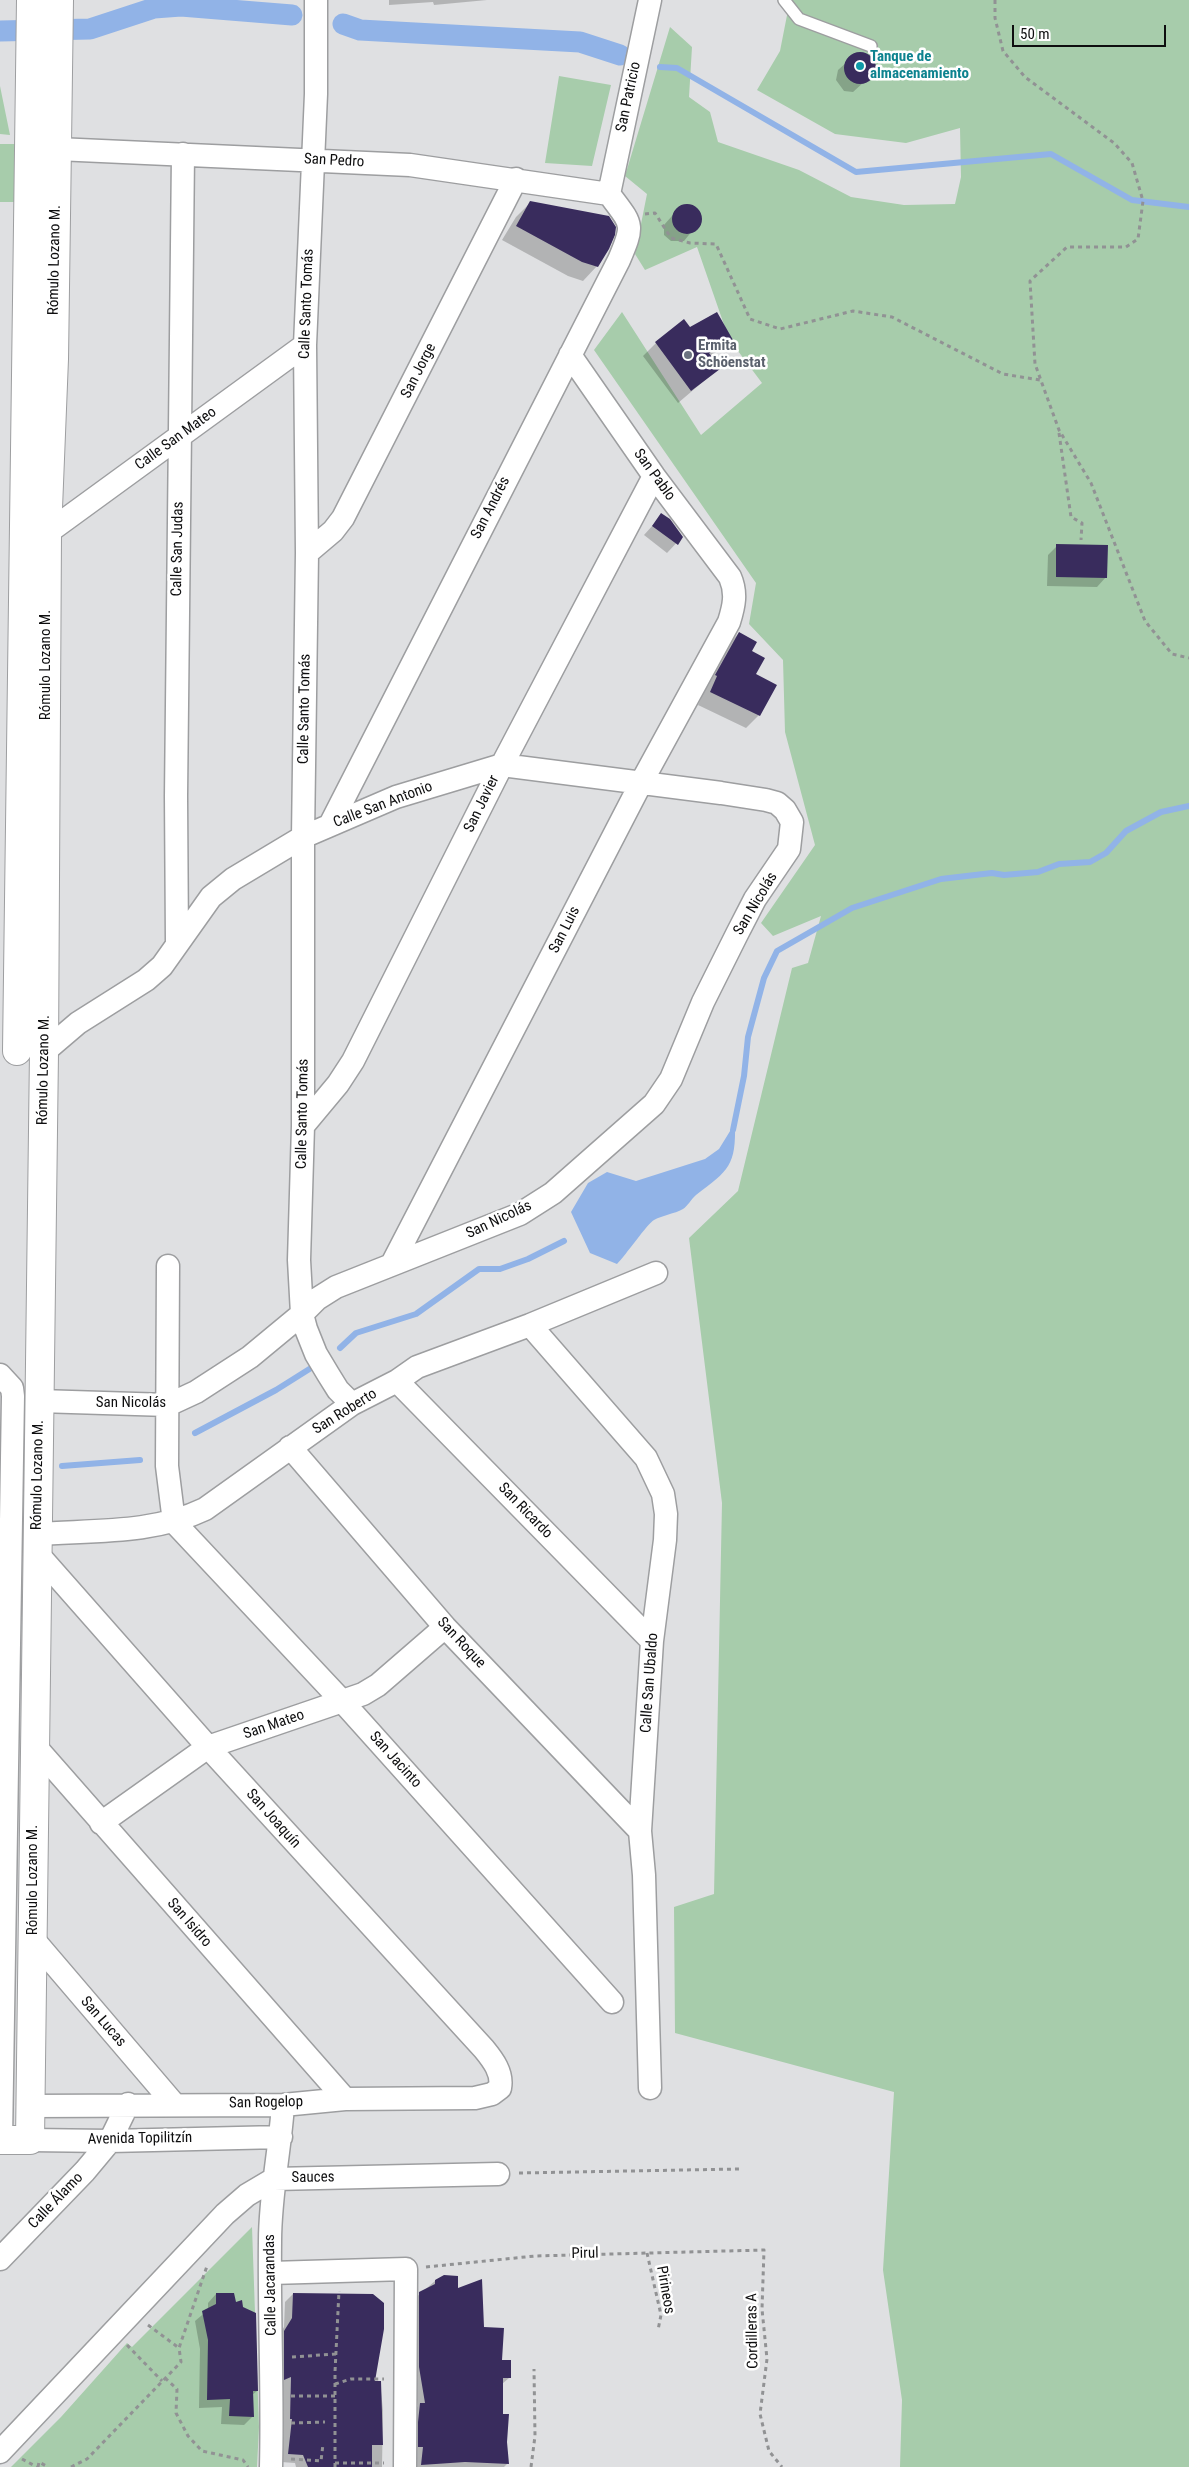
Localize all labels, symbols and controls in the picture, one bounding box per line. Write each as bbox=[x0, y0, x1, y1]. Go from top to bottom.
scale bar bbox=[1014, 15, 1168, 47]
text: 50 m bbox=[1020, 25, 1050, 43]
place label: Tanque de almacenamiento bbox=[870, 48, 969, 83]
street label: San Patricio bbox=[613, 60, 645, 134]
marker: Tanque de almacenamiento bbox=[854, 60, 866, 72]
street label: San Pedro bbox=[303, 150, 365, 172]
street label: Rómulo Lozano M. bbox=[45, 205, 65, 315]
street label: Calle Santo Tomás bbox=[296, 248, 318, 360]
place label: Ermita Schöenstat bbox=[698, 337, 765, 372]
street label: San Jorge bbox=[398, 340, 440, 402]
marker: Ermita Schöenstat bbox=[682, 349, 694, 361]
street label: Calle San Mateo bbox=[132, 403, 220, 475]
street label: San Pablo bbox=[629, 446, 679, 504]
street label: San Andrés bbox=[468, 474, 514, 542]
street label: Calle San Judas bbox=[168, 502, 188, 596]
street label: Rómulo Lozano M. bbox=[37, 610, 55, 720]
street label: Calle Santo Tomás bbox=[295, 654, 315, 764]
street label: San Javier bbox=[460, 772, 504, 836]
street label: Calle San Antonio bbox=[331, 778, 435, 832]
street label: San Nicolás bbox=[730, 869, 782, 939]
street label: San Luis bbox=[546, 904, 584, 956]
street label: Rómulo Lozano M. bbox=[34, 1015, 54, 1125]
street label: Calle Santo Tomás bbox=[293, 1059, 313, 1169]
street label: San Nicolás bbox=[463, 1197, 535, 1243]
street label: San Roberto bbox=[310, 1385, 380, 1439]
street label: San Nicolás bbox=[96, 1394, 166, 1412]
street label: Rómulo Lozano M. bbox=[28, 1420, 48, 1530]
street label: San Ricardo bbox=[494, 1479, 556, 1543]
street label: San Roque bbox=[433, 1614, 489, 1672]
street label: Calle San Ubaldo bbox=[638, 1632, 662, 1734]
street label: San Mateo bbox=[241, 1706, 307, 1744]
street label: San Jacinto bbox=[365, 1728, 425, 1792]
street label: San Joaquín bbox=[242, 1786, 304, 1852]
street label: Rómulo Lozano M. bbox=[24, 1825, 42, 1935]
street label: San Isidro bbox=[163, 1895, 215, 1951]
street label: San Lucas bbox=[76, 1993, 130, 2051]
street label: San Rogelop bbox=[229, 2093, 303, 2113]
street label: Avenida Topilitzín bbox=[88, 2129, 192, 2149]
street label: Calle Álamo bbox=[25, 2169, 87, 2233]
street label: Sauces bbox=[291, 2169, 335, 2187]
street label: Calle Jacarandas bbox=[261, 2234, 281, 2336]
street label: Pirul bbox=[571, 2245, 599, 2263]
street label: Pirineos bbox=[652, 2265, 678, 2315]
street label: Cordilleras A bbox=[743, 2293, 763, 2369]

